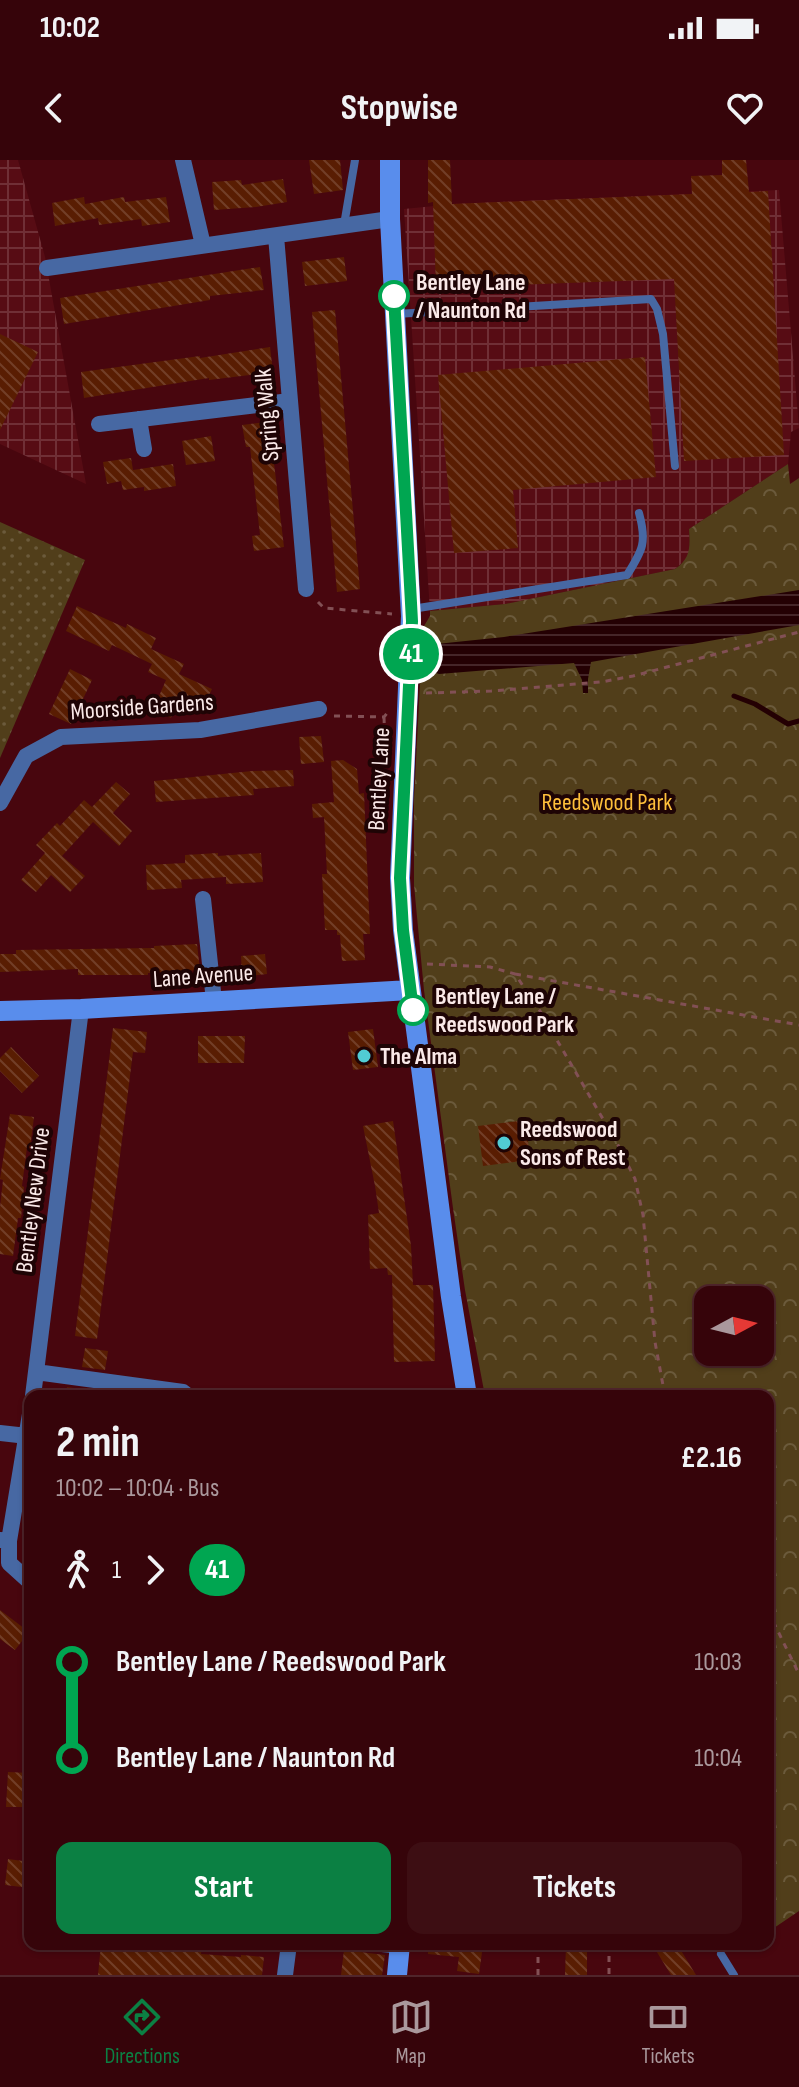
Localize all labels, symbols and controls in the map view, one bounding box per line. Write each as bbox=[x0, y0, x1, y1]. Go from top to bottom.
text: 10:02 bbox=[40, 10, 100, 46]
icon: back bbox=[32, 86, 76, 130]
icon: heart bbox=[723, 86, 767, 130]
text: Stopwise bbox=[341, 87, 458, 130]
place label: Bentley Lane / Naunton Rd bbox=[416, 268, 526, 325]
marker: Bentley Lane / Naunton Rd bbox=[379, 281, 409, 311]
street label: Spring Walk bbox=[248, 367, 286, 463]
line badge: 41 bbox=[375, 628, 447, 680]
text: 41 bbox=[399, 637, 423, 670]
street label: Moorside Gardens bbox=[69, 688, 215, 726]
street label: Bentley Lane bbox=[362, 727, 396, 831]
park label: Reedswood Park bbox=[542, 788, 672, 817]
street label: Lane Avenue bbox=[152, 958, 254, 994]
place label: Bentley Lane / Reedswood Park bbox=[435, 982, 574, 1039]
marker: Bentley Lane / Reedswood Park bbox=[398, 995, 428, 1025]
place label: The Alma bbox=[380, 1042, 457, 1071]
marker: The Alma bbox=[355, 1047, 373, 1065]
place label: Reedswood Sons of Rest bbox=[520, 1115, 626, 1172]
street label: Bentley New Drive bbox=[10, 1126, 56, 1274]
marker: Reedswood Sons of Rest bbox=[495, 1134, 513, 1152]
north arrow bbox=[694, 1286, 774, 1366]
map controls bbox=[694, 1286, 774, 1366]
text: 2 min bbox=[56, 1416, 140, 1469]
text: £2.16 bbox=[681, 1440, 742, 1476]
text: 10:02 – 10:04 · Bus bbox=[56, 1473, 219, 1504]
icon: walk bbox=[56, 1548, 100, 1592]
icon: forward bbox=[133, 1548, 177, 1592]
text: 41 bbox=[205, 1553, 229, 1586]
text: 1 bbox=[112, 1555, 121, 1586]
text: Bentley Lane / Reedswood Park bbox=[116, 1644, 446, 1680]
text: 10:03 bbox=[694, 1647, 742, 1678]
text: Bentley Lane / Naunton Rd bbox=[116, 1740, 395, 1776]
text: 10:04 bbox=[694, 1743, 742, 1774]
button: Start bbox=[56, 1842, 391, 1934]
button: Tickets bbox=[407, 1842, 742, 1934]
tab: Directions bbox=[104, 1995, 180, 2070]
tab: Map bbox=[389, 1995, 433, 2070]
tab: Tickets bbox=[642, 1995, 695, 2070]

